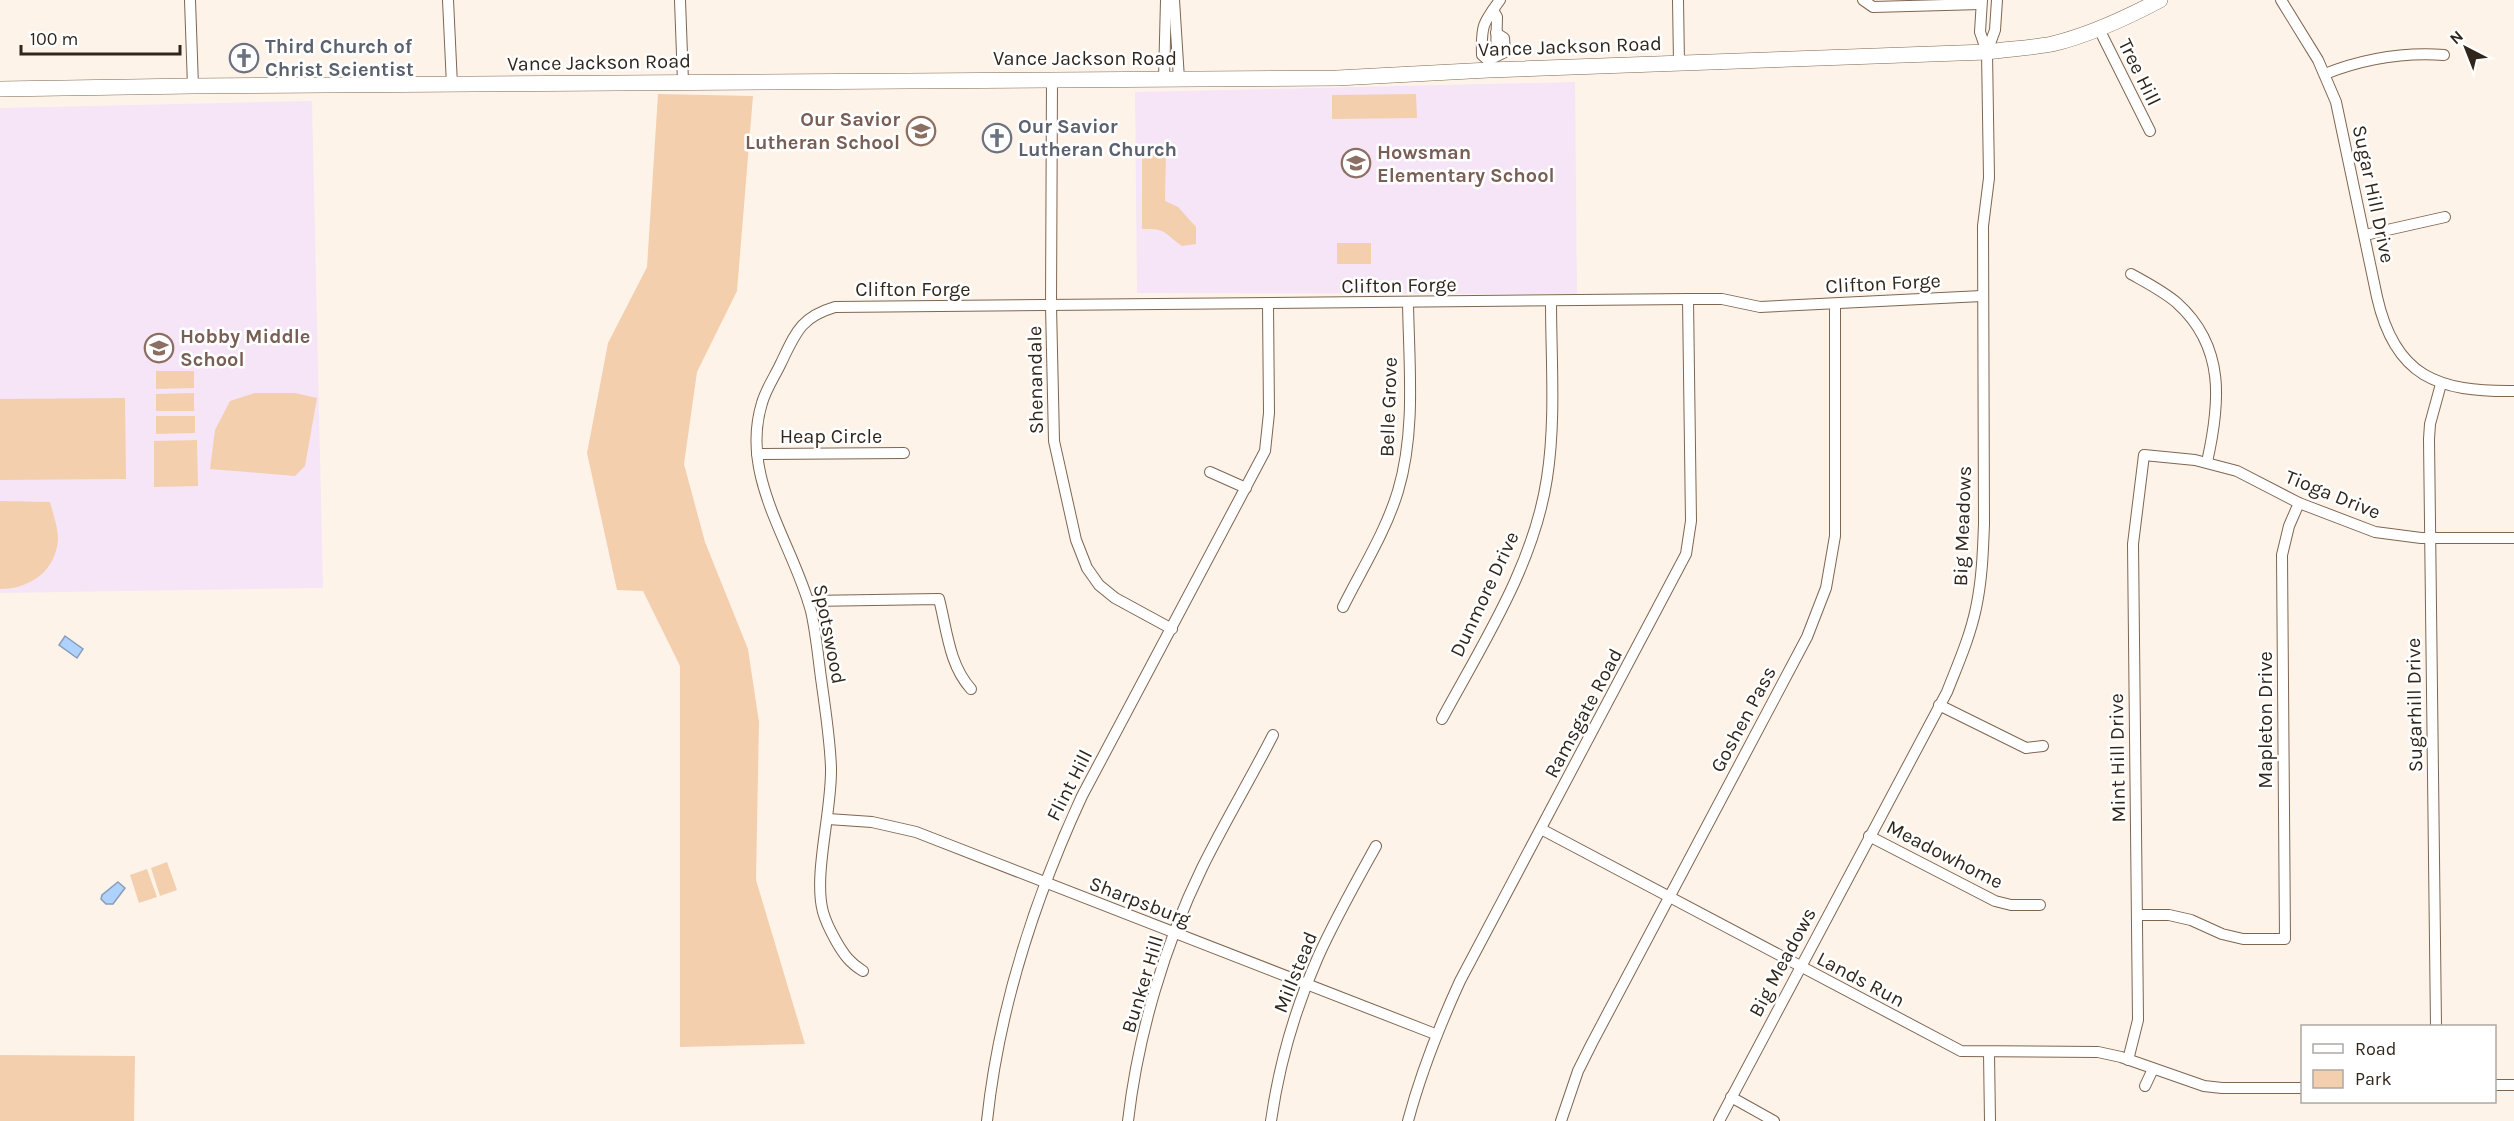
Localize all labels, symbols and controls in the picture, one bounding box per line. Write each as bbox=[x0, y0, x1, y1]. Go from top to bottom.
scale bar bbox=[21, 18, 180, 56]
north arrow bbox=[2436, 18, 2496, 78]
text: N bbox=[2446, 26, 2467, 48]
text: 100 m bbox=[30, 28, 78, 50]
street label: Vance Jackson Road bbox=[1478, 32, 1662, 61]
place label: Third Church of Christ Scientist bbox=[265, 35, 414, 81]
street label: Tree Hill bbox=[2114, 35, 2166, 109]
church icon: Third Church of Christ Scientist bbox=[228, 42, 260, 74]
street label: Vance Jackson Road bbox=[993, 47, 1177, 70]
street label: Vance Jackson Road bbox=[507, 49, 691, 76]
place label: Our Savior Lutheran School bbox=[745, 108, 900, 154]
school or university icon: Our Savior Lutheran School bbox=[905, 115, 937, 147]
place label: Our Savior Lutheran Church bbox=[1018, 115, 1177, 161]
church icon: Our Savior Lutheran Church bbox=[981, 122, 1013, 154]
street label: Sugar Hill Drive bbox=[2348, 123, 2399, 265]
place label: Howsman Elementary School bbox=[1377, 141, 1555, 187]
school or university icon: Howsman Elementary School bbox=[1340, 147, 1372, 179]
street label: Clifton Forge bbox=[1825, 269, 1941, 298]
street label: Clifton Forge bbox=[1341, 273, 1457, 298]
street label: Clifton Forge bbox=[855, 278, 971, 301]
place label: Hobby Middle School bbox=[180, 325, 310, 371]
street label: Shenandale bbox=[1023, 326, 1048, 434]
school or university icon: Hobby Middle School bbox=[143, 332, 175, 364]
street label: Belle Grove bbox=[1375, 357, 1402, 458]
street label: Heap Circle bbox=[780, 425, 882, 448]
street label: Big Meadows bbox=[1949, 465, 1976, 587]
street label: Tioga Drive bbox=[2282, 465, 2384, 524]
street label: Dunmore Drive bbox=[1445, 528, 1524, 661]
street label: Spotswood bbox=[809, 582, 850, 686]
street label: Sugarhill Drive bbox=[2402, 638, 2427, 772]
street label: Ramsgate Road bbox=[1540, 645, 1627, 782]
street label: Mapleton Drive bbox=[2254, 651, 2277, 789]
street label: Goshen Pass bbox=[1706, 662, 1781, 776]
street label: Mint Hill Drive bbox=[2105, 693, 2130, 823]
street label: Flint Hill bbox=[1042, 746, 1097, 825]
street label: Meadowhome bbox=[1883, 815, 2007, 894]
street label: Sharpsburg bbox=[1086, 872, 1194, 931]
street label: Big Meadows bbox=[1744, 904, 1821, 1021]
street label: Millstead bbox=[1269, 928, 1322, 1016]
street label: Bunker Hill bbox=[1117, 933, 1168, 1036]
street label: Lands Run bbox=[1813, 947, 1909, 1012]
legend bbox=[2301, 1025, 2496, 1103]
text: Road bbox=[2355, 1038, 2396, 1060]
text: Park bbox=[2355, 1068, 2392, 1090]

